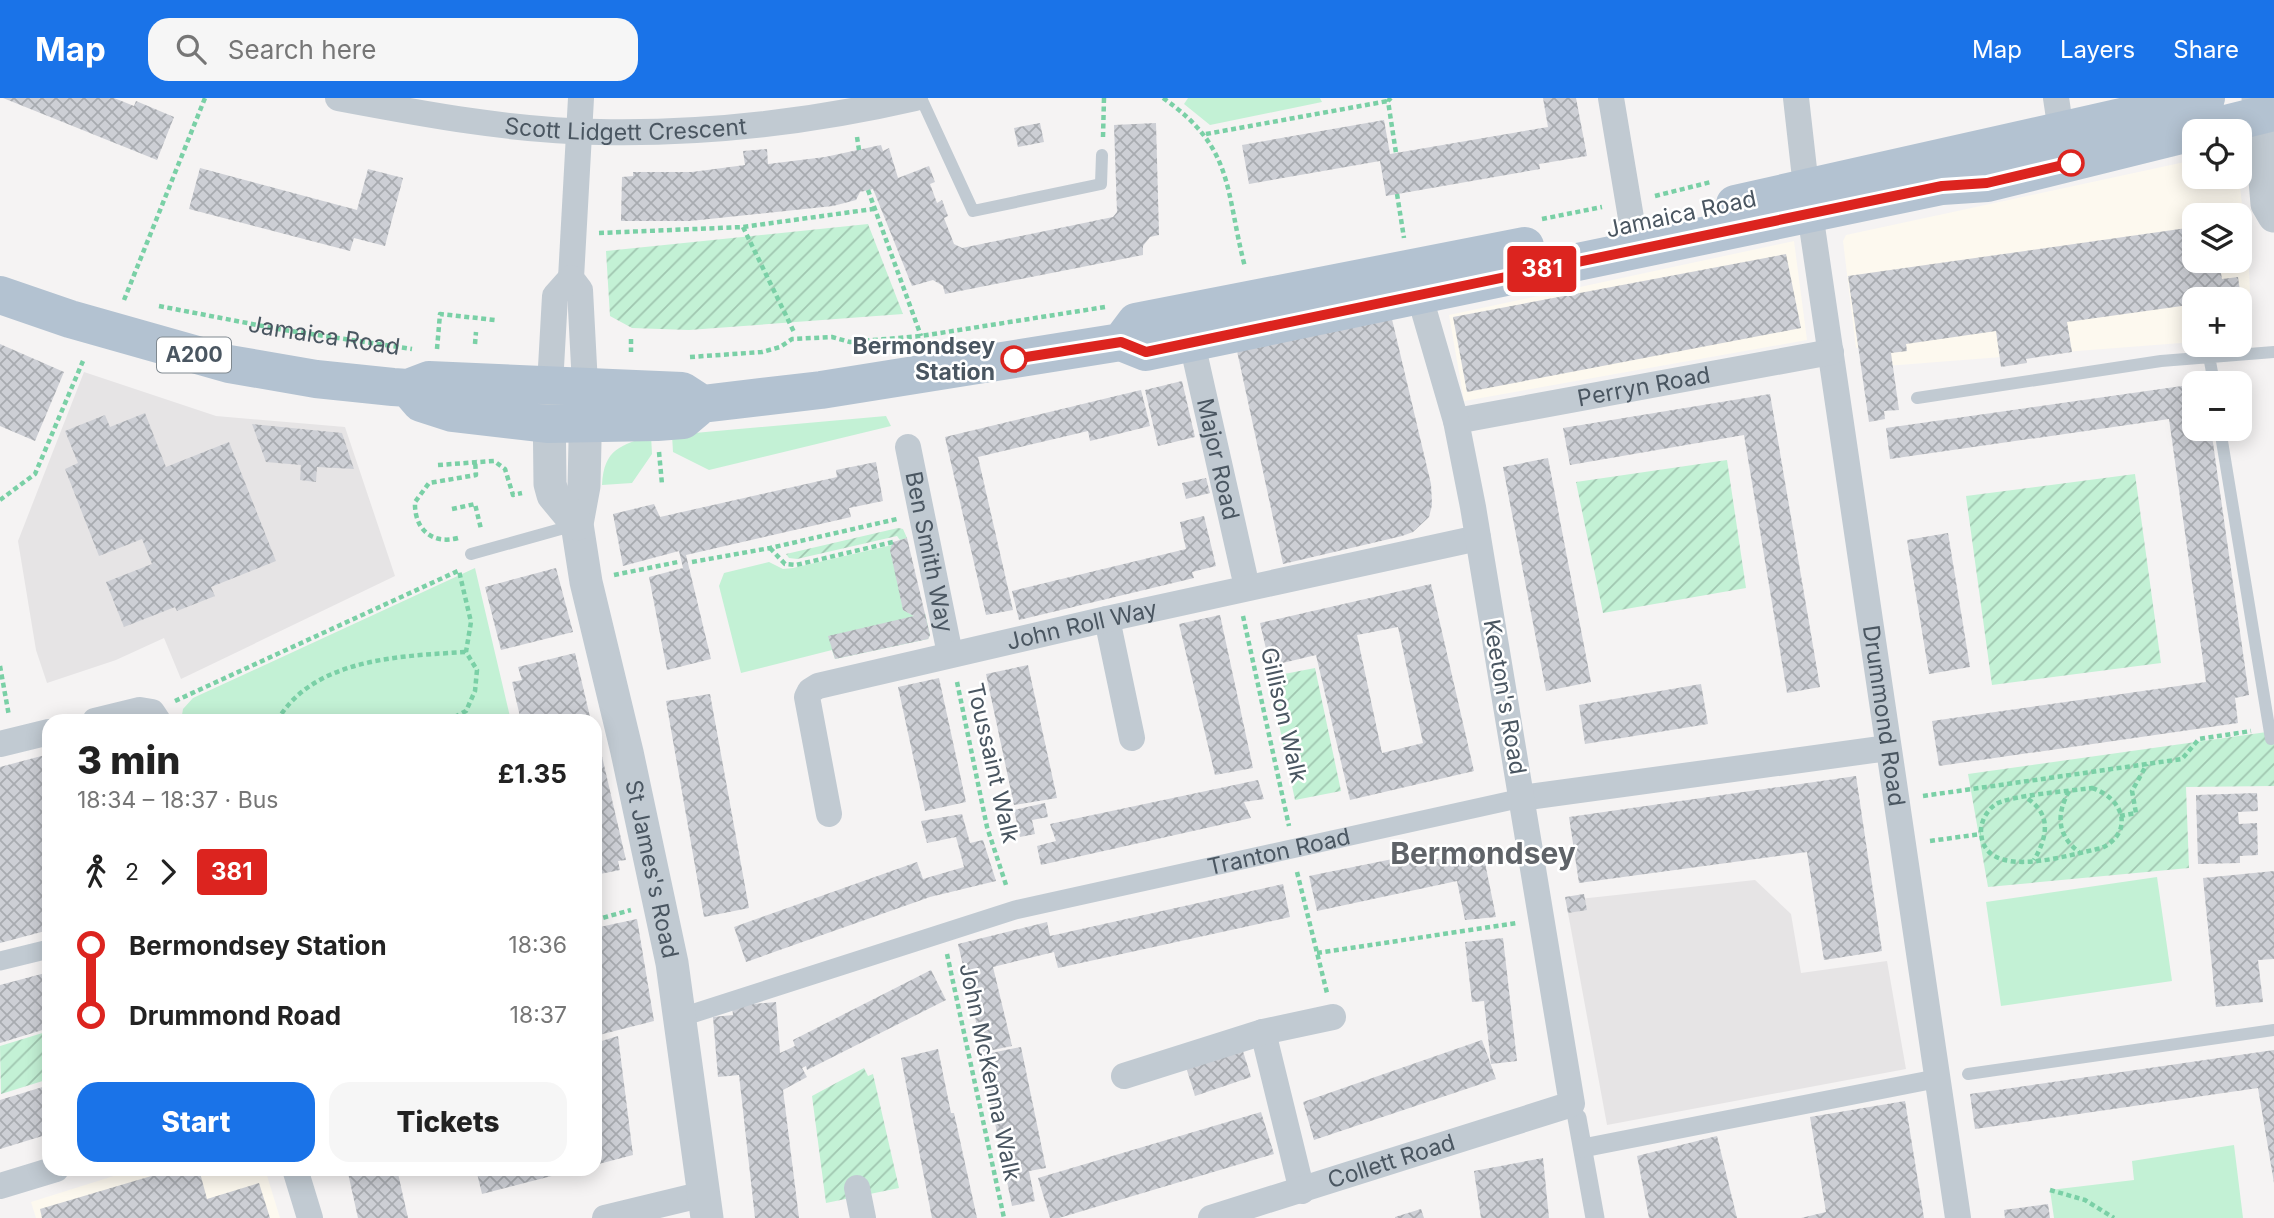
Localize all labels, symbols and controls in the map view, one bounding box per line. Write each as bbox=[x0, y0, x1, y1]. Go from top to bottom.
search box bbox=[148, 18, 638, 81]
text: Map bbox=[35, 29, 106, 69]
icon: search bbox=[172, 30, 210, 68]
text: Search here bbox=[228, 34, 376, 65]
text: Map bbox=[1972, 35, 2022, 64]
text: Layers bbox=[2060, 35, 2135, 64]
text: Share bbox=[2173, 35, 2239, 64]
street label: Scott Lidgett Crescent bbox=[503, 112, 748, 146]
map controls bbox=[2182, 119, 2252, 441]
button: locate bbox=[2182, 119, 2252, 189]
unlabelled marker bbox=[2058, 150, 2084, 176]
street label: Jamaica Road bbox=[1603, 184, 1759, 244]
button: layers bbox=[2182, 203, 2252, 273]
line badge: 381 bbox=[1502, 246, 1582, 292]
text: 381 bbox=[1521, 254, 1563, 283]
button: + bbox=[2182, 287, 2252, 357]
street label: Jamaica Road bbox=[246, 310, 402, 361]
place label: Bermondsey Station bbox=[853, 332, 995, 386]
road number: A200 bbox=[157, 338, 231, 372]
marker: Bermondsey Station bbox=[1001, 346, 1027, 372]
street label: Perryn Road bbox=[1575, 360, 1713, 412]
button: − bbox=[2182, 371, 2252, 441]
street label: Major Road bbox=[1191, 396, 1245, 523]
street label: Ben Smith Way bbox=[899, 469, 959, 635]
street label: John Roll Way bbox=[1004, 594, 1160, 656]
street label: Keeton's Road bbox=[1478, 617, 1532, 777]
street label: Drummond Road bbox=[1857, 623, 1911, 808]
street label: Gillison Walk bbox=[1255, 645, 1313, 786]
street label: Toussaint Walk bbox=[961, 680, 1025, 846]
text: 3 min bbox=[77, 737, 180, 783]
text: £1.35 bbox=[498, 758, 567, 789]
street label: St James's Road bbox=[619, 777, 685, 961]
text: 18:34 – 18:37 · Bus bbox=[77, 786, 279, 814]
street label: Tranton Road bbox=[1205, 822, 1353, 881]
district label: Bermondsey bbox=[1390, 835, 1576, 871]
icon: walk bbox=[77, 853, 115, 891]
icon: forward bbox=[149, 853, 187, 891]
text: 381 bbox=[211, 857, 253, 886]
text: 2 bbox=[125, 858, 139, 886]
text: Bermondsey Station bbox=[129, 930, 387, 961]
text: 18:36 bbox=[508, 931, 567, 959]
street label: John McKenna Walk bbox=[953, 961, 1027, 1184]
text: Drummond Road bbox=[129, 1000, 341, 1031]
text: 18:37 bbox=[510, 1001, 567, 1029]
button: Start bbox=[77, 1082, 315, 1162]
button: Tickets bbox=[329, 1082, 567, 1162]
street label: Collett Road bbox=[1324, 1128, 1458, 1194]

